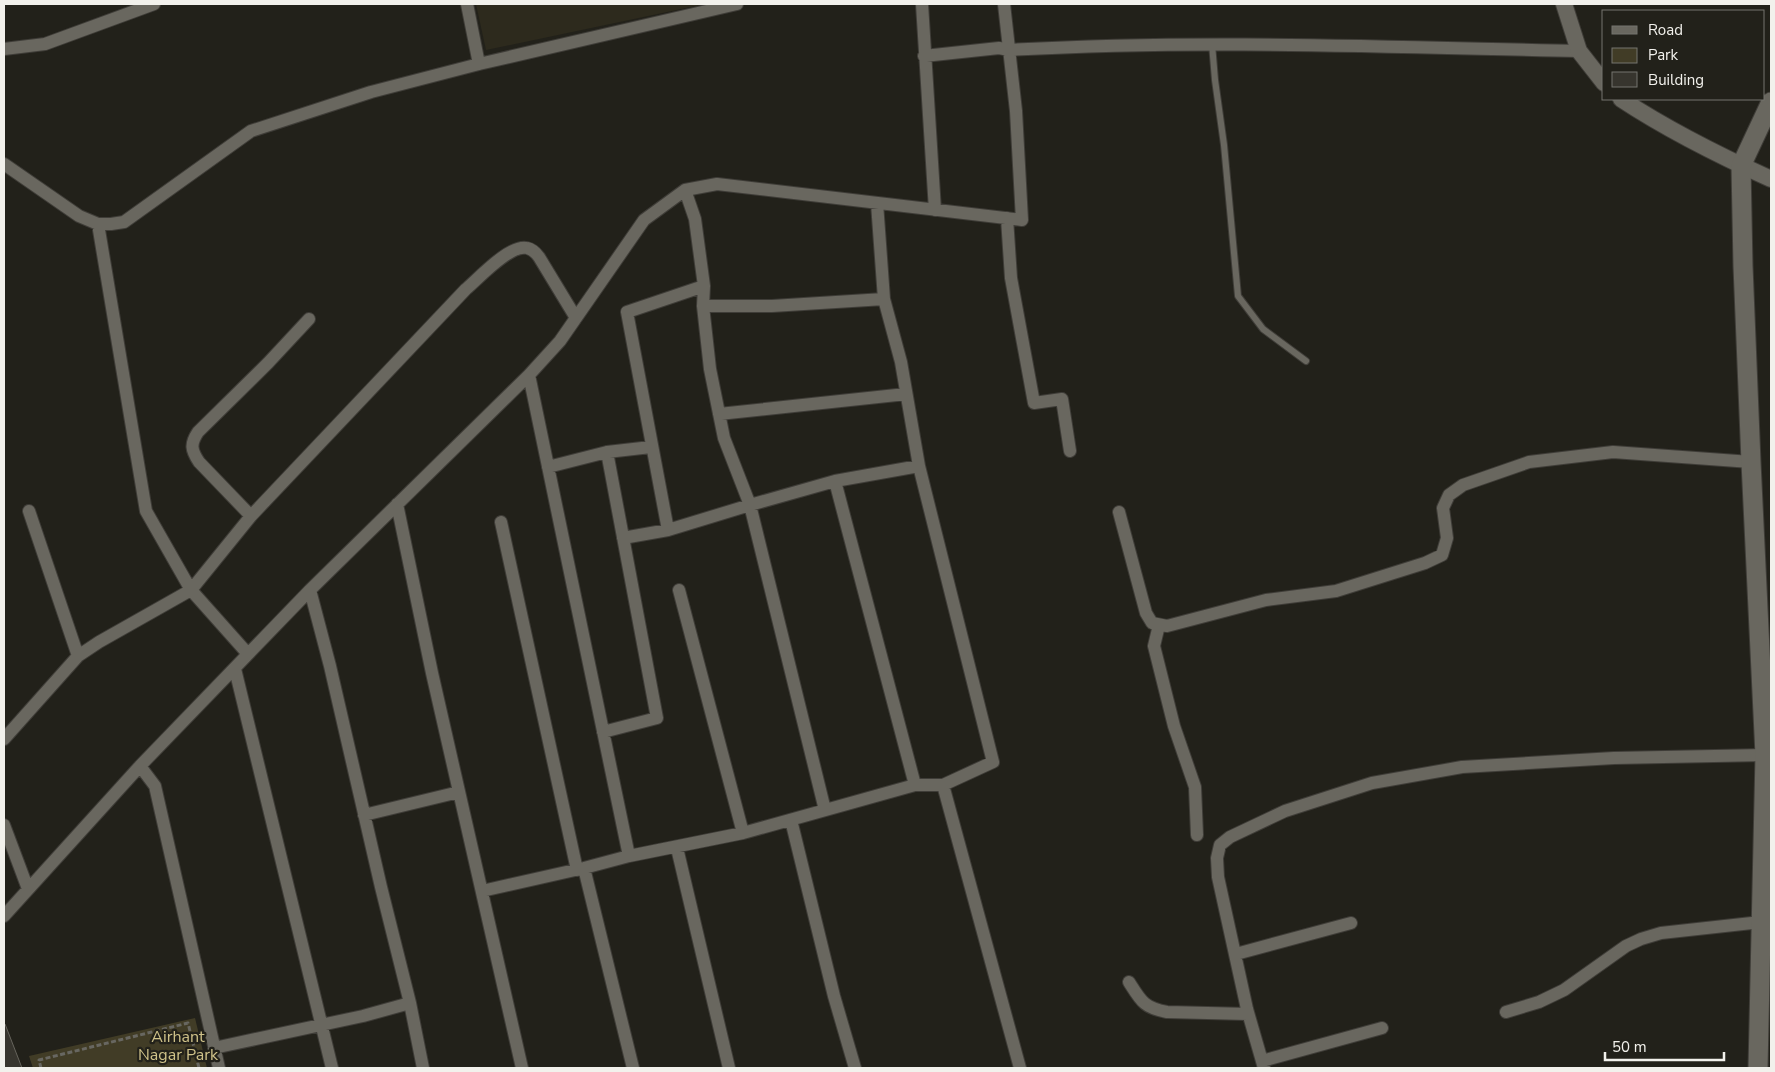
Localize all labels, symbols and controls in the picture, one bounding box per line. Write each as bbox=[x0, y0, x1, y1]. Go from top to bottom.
legend bbox=[1602, 10, 1765, 100]
text: Road bbox=[1648, 20, 1683, 40]
text: Park bbox=[1648, 45, 1678, 65]
text: Building bbox=[1648, 70, 1704, 90]
park label: Airhant Nagar Park bbox=[138, 1026, 219, 1066]
scale bar bbox=[1605, 1030, 1724, 1062]
text: 50 m bbox=[1612, 1037, 1647, 1057]

